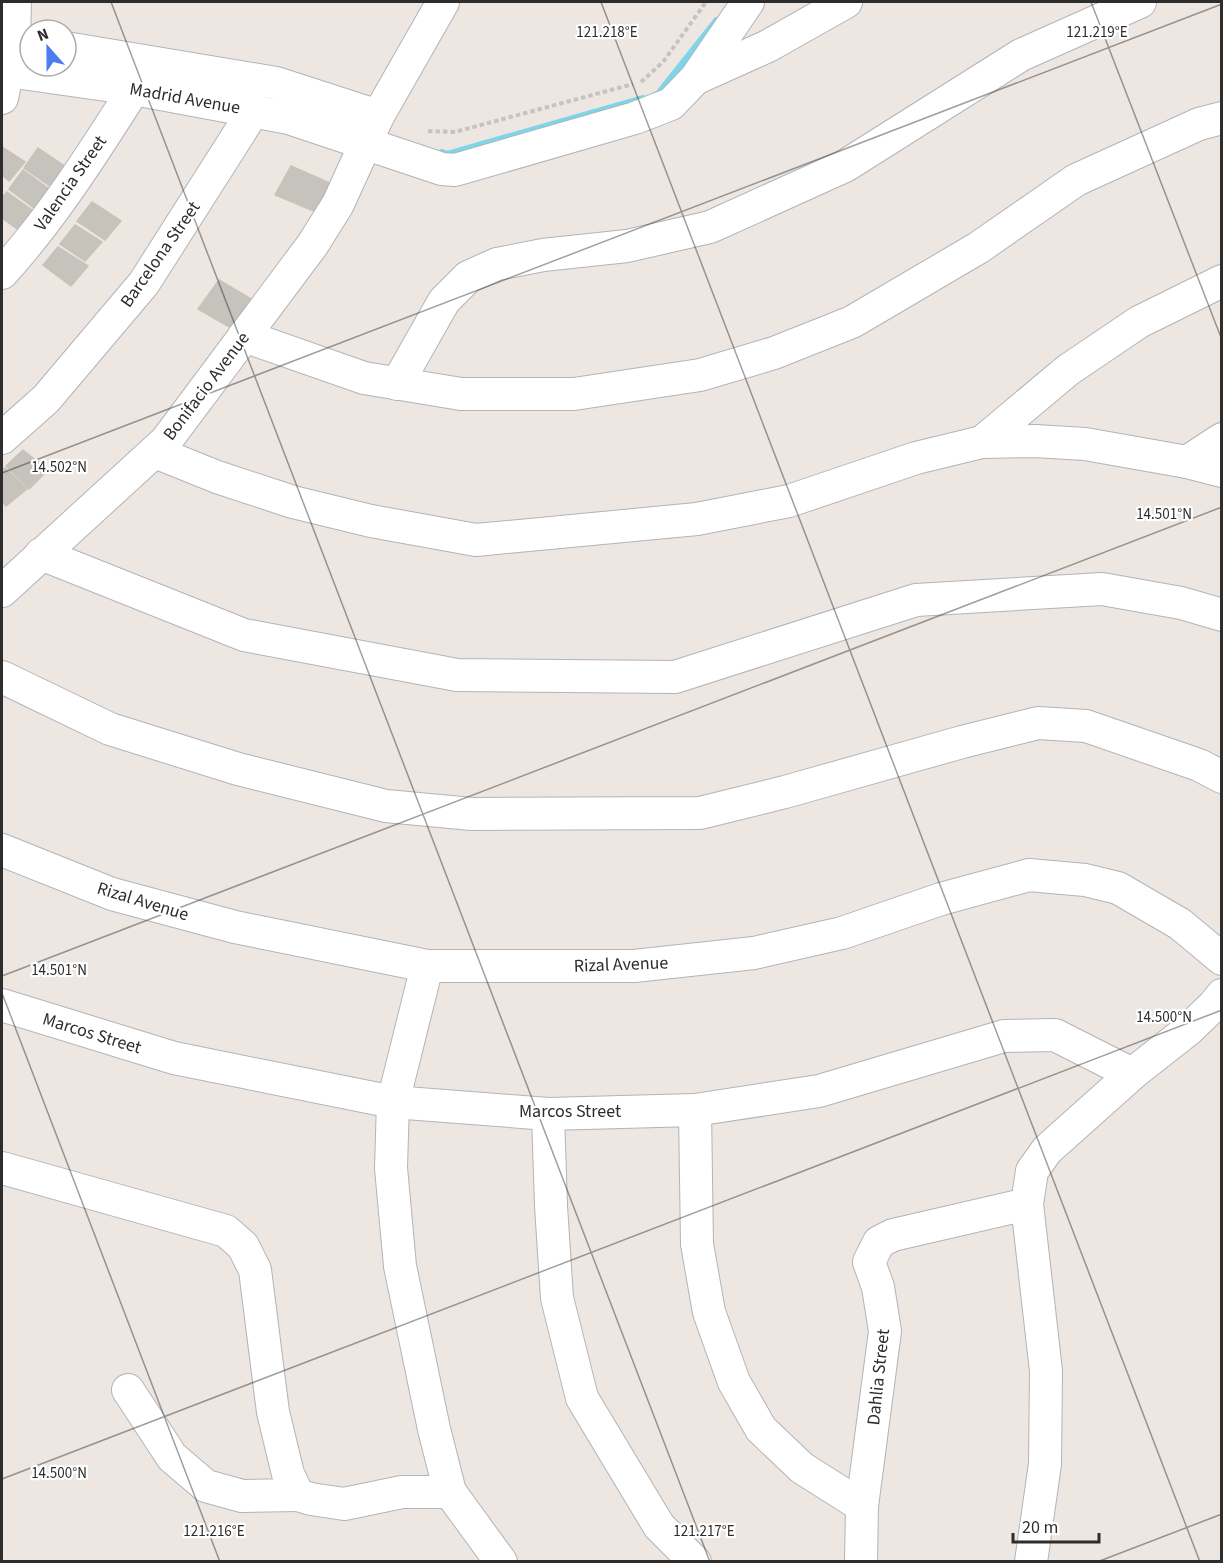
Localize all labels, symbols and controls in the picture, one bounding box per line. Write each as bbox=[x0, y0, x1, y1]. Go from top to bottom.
north arrow bbox=[18, 18, 78, 78]
text: 121.218°E bbox=[576, 22, 638, 43]
text: 121.219°E bbox=[1066, 22, 1128, 43]
text: N bbox=[34, 23, 52, 47]
street label: Madrid Avenue bbox=[128, 76, 242, 121]
street label: Valencia Street bbox=[28, 130, 113, 236]
street label: Barcelona Street bbox=[114, 196, 206, 312]
street label: Bonifacio Avenue bbox=[157, 327, 256, 446]
text: 14.502°N bbox=[31, 457, 87, 478]
text: 14.501°N bbox=[1136, 504, 1192, 525]
street label: Rizal Avenue bbox=[94, 876, 192, 927]
street label: Rizal Avenue bbox=[573, 950, 669, 979]
text: 14.501°N bbox=[31, 960, 87, 981]
street label: Marcos Street bbox=[39, 1007, 144, 1060]
text: 14.500°N bbox=[1136, 1007, 1192, 1028]
street label: Marcos Street bbox=[519, 1099, 621, 1124]
street label: Dahlia Street bbox=[861, 1328, 896, 1426]
text: 14.500°N bbox=[31, 1463, 87, 1484]
scale bar bbox=[1013, 1506, 1098, 1544]
text: 20 m bbox=[1022, 1515, 1058, 1540]
text: 121.216°E bbox=[183, 1521, 245, 1542]
text: 121.217°E bbox=[673, 1521, 735, 1542]

